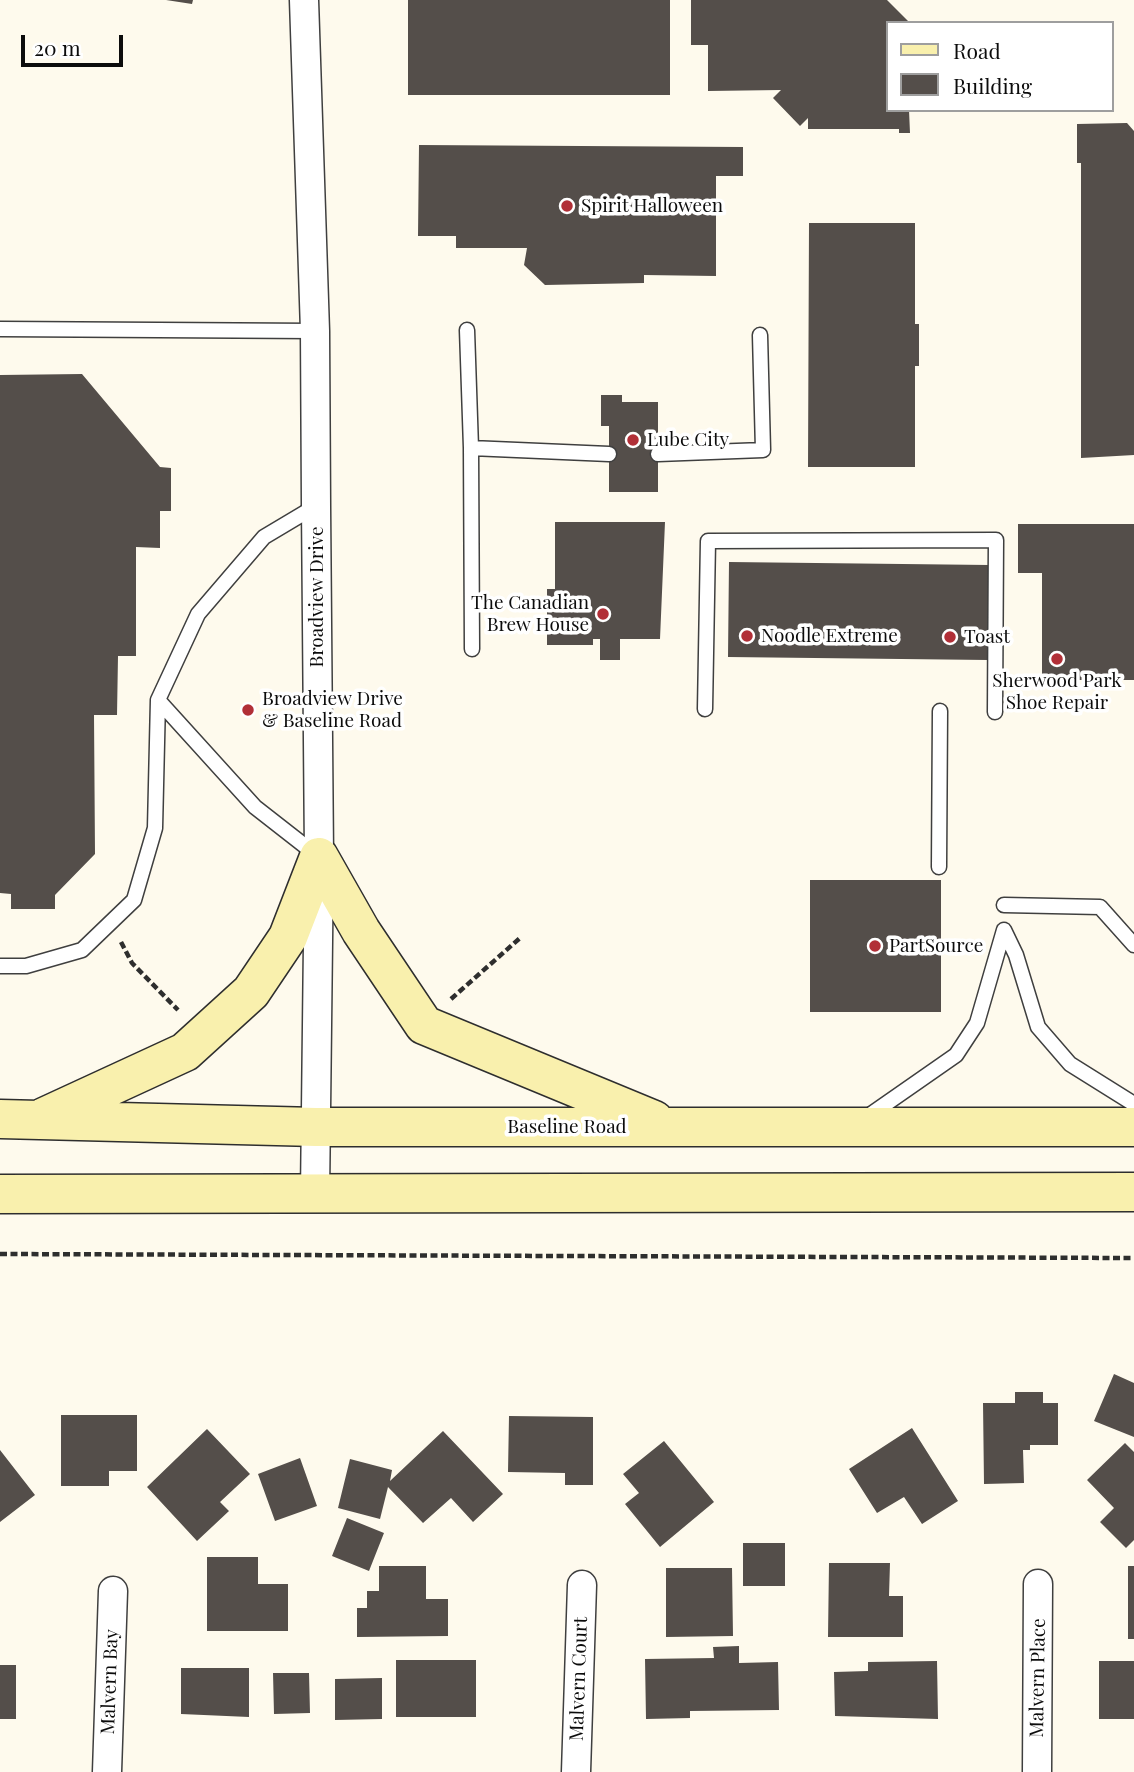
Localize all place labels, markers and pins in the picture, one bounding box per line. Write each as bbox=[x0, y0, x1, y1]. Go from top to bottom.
place label: Spirit Halloween bbox=[581, 195, 723, 217]
marker: Spirit Halloween bbox=[559, 198, 575, 214]
place label: Lube City bbox=[647, 429, 729, 451]
marker: Lube City bbox=[625, 432, 641, 448]
place label: The Canadian Brew House bbox=[471, 592, 589, 636]
marker: The Canadian Brew House bbox=[595, 606, 611, 622]
place label: Noodle Extreme bbox=[761, 625, 898, 647]
place label: Toast bbox=[964, 626, 1010, 648]
marker: Noodle Extreme bbox=[739, 628, 755, 644]
marker: Toast bbox=[942, 629, 958, 645]
marker: Sherwood Park Shoe Repair bbox=[1049, 651, 1065, 667]
place label: Sherwood Park Shoe Repair bbox=[992, 670, 1122, 714]
place label: Broadview Drive & Baseline Road bbox=[262, 688, 403, 732]
marker: Broadview Drive & Baseline Road bbox=[240, 702, 256, 718]
place label: PartSource bbox=[889, 935, 983, 957]
marker: PartSource bbox=[867, 938, 883, 954]

